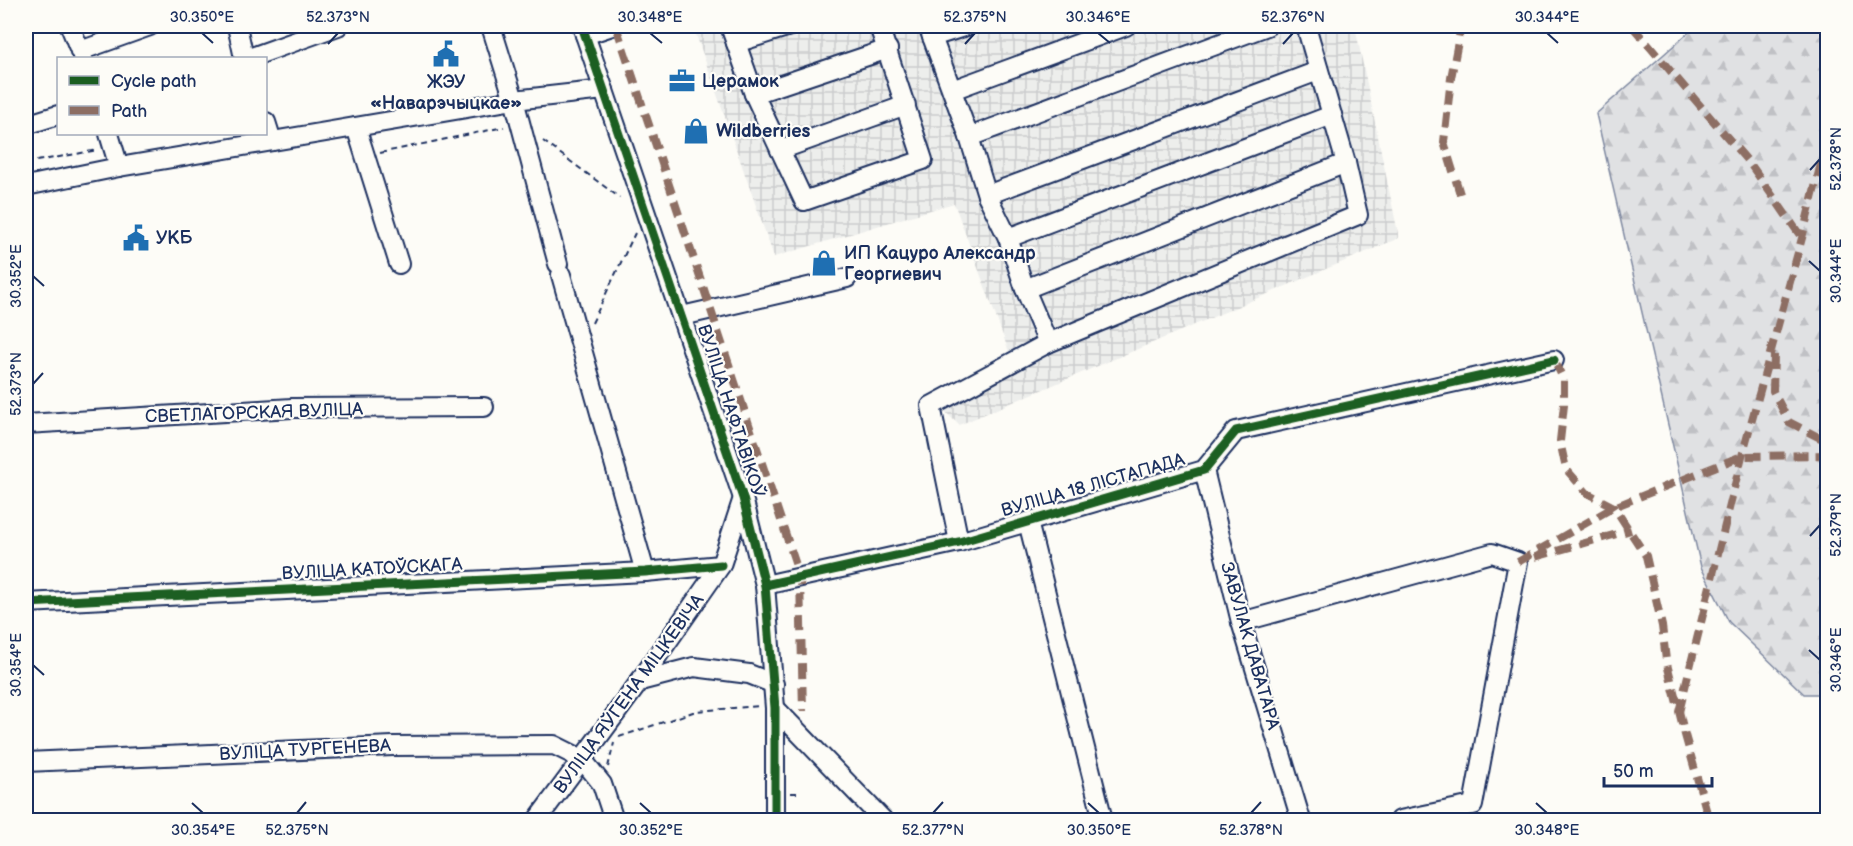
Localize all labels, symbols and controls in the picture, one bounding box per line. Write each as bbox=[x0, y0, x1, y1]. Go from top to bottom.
text: 30.350°E bbox=[170, 8, 234, 27]
text: 52.373°N bbox=[306, 8, 370, 27]
text: 30.348°E bbox=[618, 8, 683, 27]
text: 52.375°N bbox=[943, 8, 1007, 27]
text: 30.346°E bbox=[1065, 8, 1131, 27]
text: 52.376°N bbox=[1261, 8, 1325, 27]
text: 30.344°E bbox=[1515, 8, 1579, 27]
public building icon: ЖЭУ «Наварэчыцкае» bbox=[431, 39, 461, 69]
legend bbox=[57, 57, 267, 135]
office icon: Церамок bbox=[667, 66, 697, 96]
text: Cycle path bbox=[111, 71, 197, 92]
place label: Церамок bbox=[702, 71, 779, 92]
place label: ЖЭУ «Наварэчыцкае» bbox=[370, 72, 522, 114]
text: Path bbox=[111, 101, 147, 122]
shop icon: Wildberries bbox=[681, 116, 711, 146]
place label: Wildberries bbox=[716, 121, 810, 142]
text: 52.378°N bbox=[1827, 127, 1846, 191]
public building icon: УКБ bbox=[121, 223, 151, 253]
place label: УКБ bbox=[156, 228, 192, 249]
text: 30.344°E bbox=[1827, 239, 1846, 303]
place label: ИП Кацуро Александр Георгиевич bbox=[844, 243, 1036, 285]
text: 30.352°E bbox=[7, 244, 26, 308]
shop icon: ИП Кацуро Александр Георгиевич bbox=[809, 248, 839, 278]
street label: ВУЛІЦА НАФТАВІКОЎ bbox=[693, 321, 770, 500]
text: 52.373°N bbox=[7, 352, 26, 416]
street label: СВЕТЛАГОРСКАЯ ВУЛІЦА bbox=[145, 399, 363, 427]
street label: ВУЛІЦА 18 ЛІСТАПАДА bbox=[999, 449, 1187, 521]
text: 52.379°N bbox=[1827, 493, 1846, 557]
street label: ВУЛІЦА КАТОЎСКАГА bbox=[281, 553, 463, 584]
street label: ЗАВУЛАК ДАВАТАРА bbox=[1216, 560, 1284, 732]
street label: ВУЛІЦА ЯЎГЕНА МІЦКЕВІЧА bbox=[549, 590, 708, 798]
text: 30.346°E bbox=[1827, 627, 1846, 693]
text: 30.354°E bbox=[7, 633, 26, 697]
street label: ВУЛІЦА ТУРГЕНЕВА bbox=[219, 735, 391, 765]
scale bar bbox=[1604, 750, 1712, 788]
text: 50 m bbox=[1613, 761, 1654, 782]
text: 30.354°E bbox=[171, 821, 235, 840]
text: 52.375°N bbox=[265, 821, 329, 840]
text: 30.352°E bbox=[619, 821, 683, 840]
text: 52.377°N bbox=[902, 821, 964, 840]
text: 30.350°E bbox=[1067, 821, 1131, 840]
text: 52.378°N bbox=[1219, 821, 1283, 840]
text: 30.348°E bbox=[1515, 821, 1580, 840]

